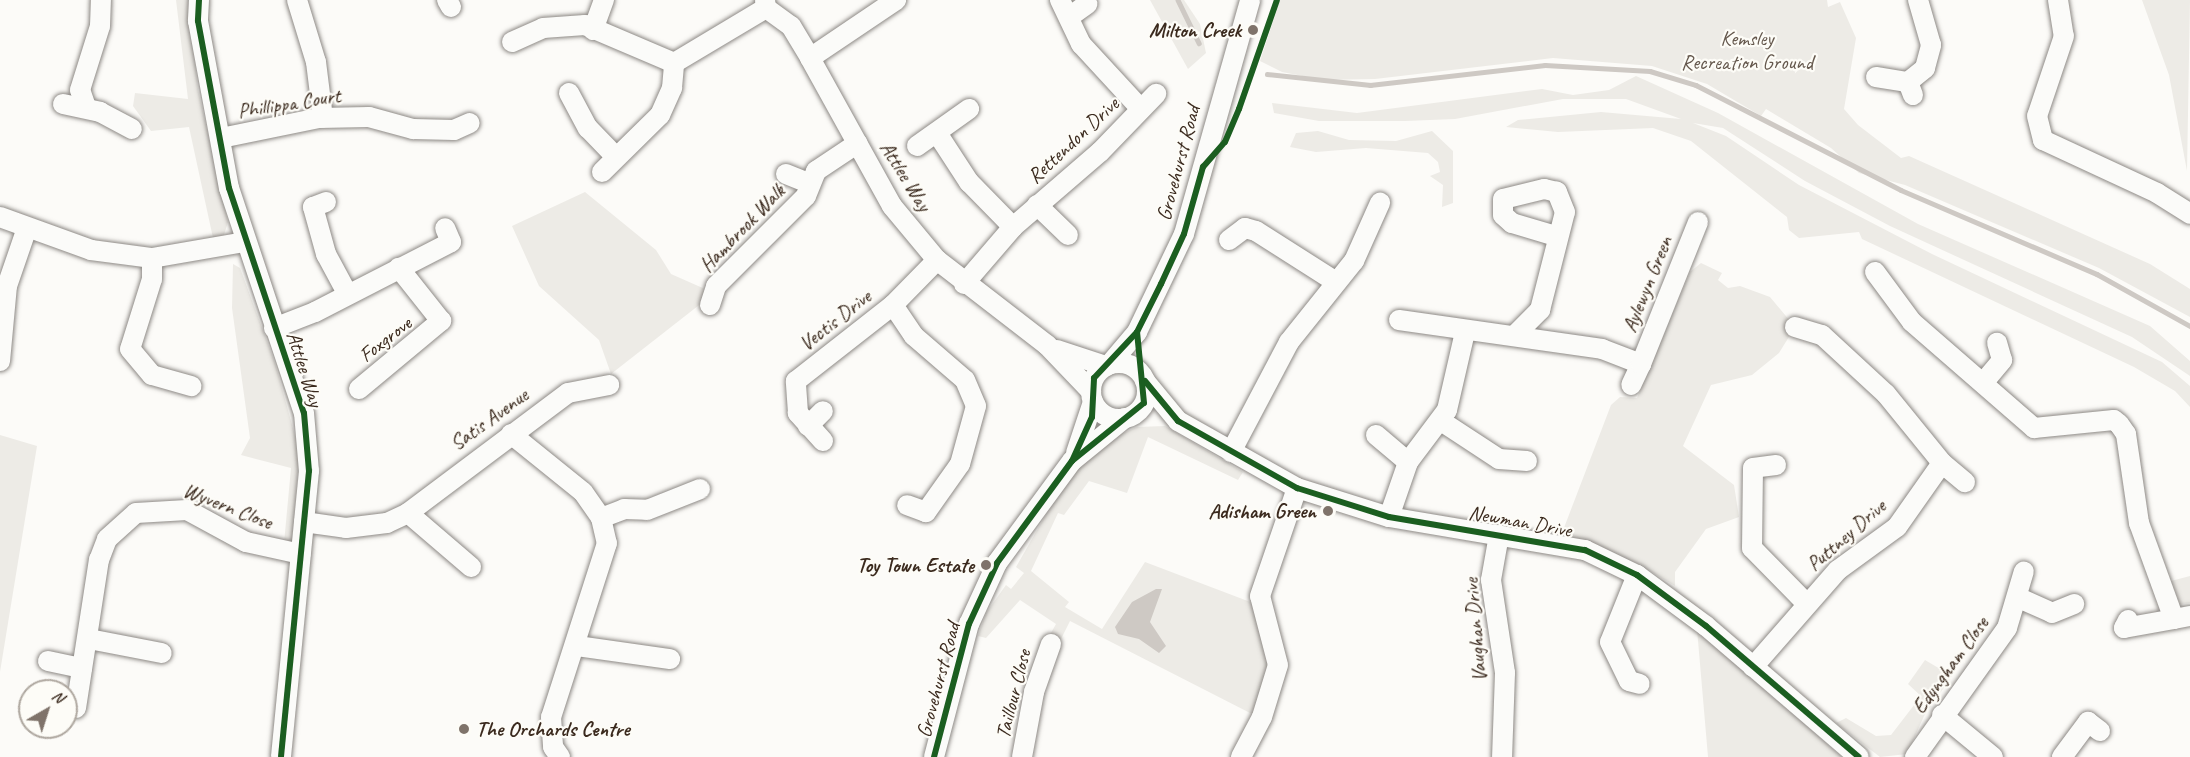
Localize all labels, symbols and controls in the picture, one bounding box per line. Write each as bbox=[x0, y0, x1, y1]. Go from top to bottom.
place label: Milton Creek bbox=[1149, 17, 1241, 43]
marker: Milton Creek bbox=[1246, 23, 1260, 37]
park label: Kemsley Recreation Ground bbox=[1681, 25, 1813, 75]
street label: Phillippa Court bbox=[236, 82, 342, 124]
street label: Rettendon Drive bbox=[1022, 91, 1124, 189]
street label: Grovehurst Road bbox=[1151, 103, 1205, 223]
street label: Attlee Way bbox=[875, 136, 937, 216]
street label: Hambrook Walk bbox=[694, 179, 790, 277]
street label: Aylewyn Green bbox=[1616, 232, 1678, 336]
street label: Vectis Drive bbox=[794, 284, 876, 356]
street label: Foxgrove bbox=[354, 311, 416, 367]
street label: Attlee Way bbox=[281, 328, 329, 410]
street label: Satis Avenue bbox=[445, 382, 533, 456]
street label: Wyvern Close bbox=[180, 477, 276, 535]
street label: Puttney Drive bbox=[1801, 494, 1891, 576]
place label: Adisham Green bbox=[1208, 498, 1316, 524]
street label: Newman Drive bbox=[1467, 500, 1573, 542]
marker: Adisham Green bbox=[1321, 504, 1335, 518]
place label: Toy Town Estate bbox=[857, 552, 974, 578]
marker: Toy Town Estate bbox=[979, 558, 993, 572]
street label: Vaughan Drive bbox=[1458, 577, 1492, 683]
street label: Edyngham Close bbox=[1906, 612, 1994, 718]
street label: Grovehurst Road bbox=[911, 620, 965, 740]
street label: Taillour Close bbox=[990, 647, 1036, 741]
north arrow bbox=[18, 679, 78, 739]
text: N bbox=[48, 686, 68, 707]
place label: The Orchards Centre bbox=[476, 716, 630, 742]
marker: The Orchards Centre bbox=[457, 722, 471, 736]

